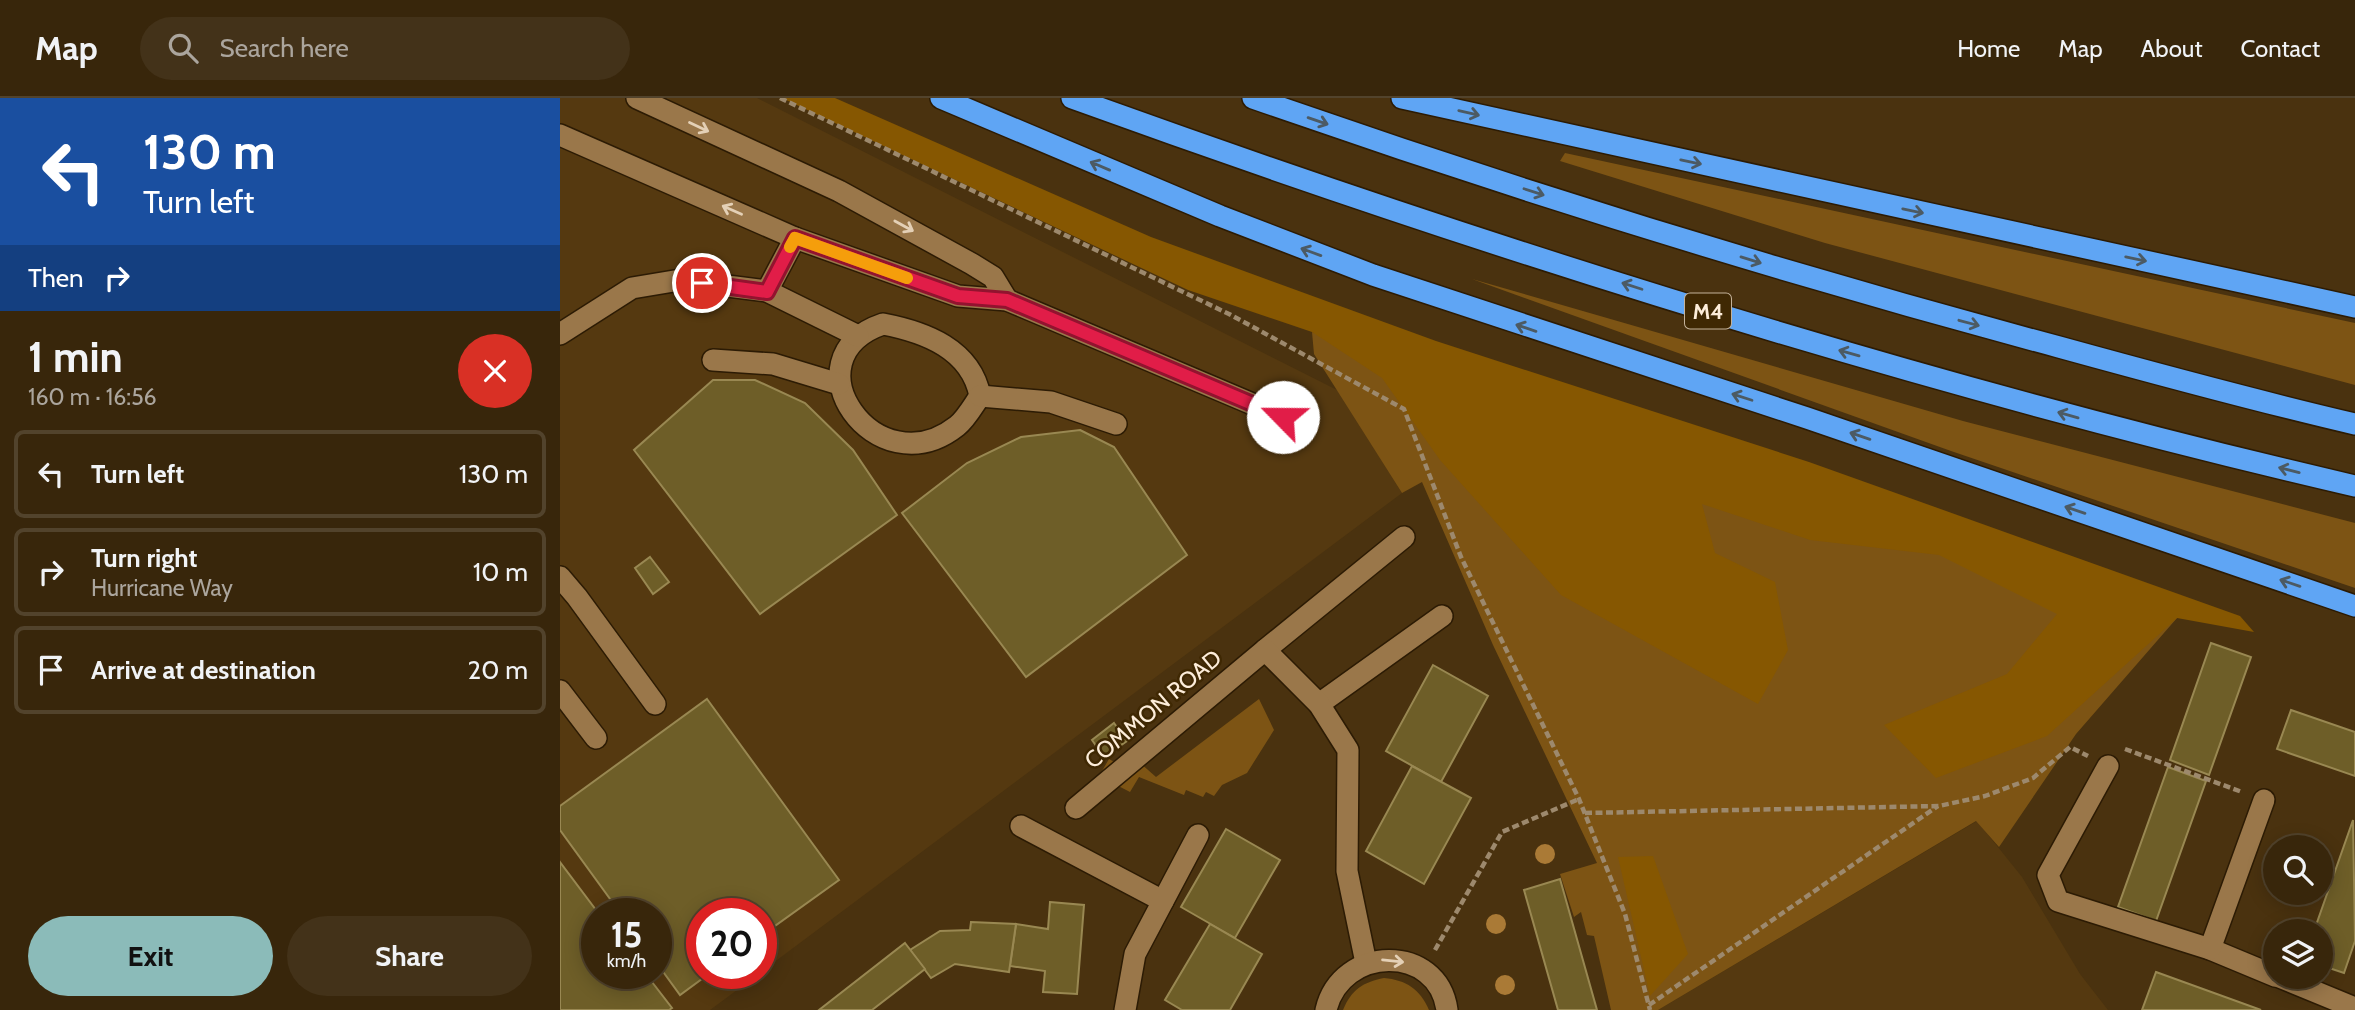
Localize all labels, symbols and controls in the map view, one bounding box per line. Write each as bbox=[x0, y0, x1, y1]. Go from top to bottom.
search box bbox=[140, 17, 630, 80]
text: Map bbox=[35, 28, 98, 68]
icon: search bbox=[164, 29, 202, 67]
text: Search here bbox=[220, 32, 349, 64]
text: Home bbox=[1957, 34, 2020, 63]
text: Map bbox=[2058, 34, 2103, 63]
text: About bbox=[2141, 34, 2203, 63]
text: Contact bbox=[2241, 34, 2320, 63]
one-way arrow bbox=[1457, 107, 1480, 120]
one-way arrow bbox=[1306, 116, 1328, 128]
one-way arrow bbox=[688, 120, 709, 134]
text: 130 m bbox=[143, 122, 276, 181]
icon: left bbox=[28, 126, 119, 217]
one-way arrow bbox=[1679, 156, 1702, 169]
one-way arrow bbox=[1090, 159, 1112, 172]
text: Turn left bbox=[143, 182, 254, 221]
one-way arrow bbox=[1522, 187, 1544, 199]
one-way arrow bbox=[722, 203, 744, 216]
one-way arrow bbox=[1901, 204, 1924, 218]
one-way arrow bbox=[893, 220, 913, 234]
one-way arrow bbox=[1301, 245, 1323, 257]
one-way arrow bbox=[2124, 252, 2147, 266]
pin bbox=[672, 253, 732, 313]
one-way arrow bbox=[1740, 254, 1762, 267]
icon: right bbox=[98, 259, 136, 297]
text: Then bbox=[28, 262, 84, 294]
icon: arrive bbox=[683, 264, 721, 302]
one-way arrow bbox=[1621, 279, 1643, 291]
road number: M4 bbox=[1685, 294, 1731, 328]
one-way arrow bbox=[1958, 317, 1980, 330]
one-way arrow bbox=[1515, 321, 1537, 333]
text: 1 min bbox=[28, 331, 123, 383]
button: close bbox=[458, 334, 532, 408]
one-way arrow bbox=[1838, 345, 1860, 358]
position arrow bbox=[1246, 380, 1320, 454]
text: 160 m · 16:56 bbox=[28, 383, 157, 411]
one-way arrow bbox=[1731, 390, 1753, 403]
one-way arrow bbox=[2057, 408, 2080, 421]
one-way arrow bbox=[1849, 429, 1871, 442]
icon: left bbox=[32, 455, 70, 493]
text: Turn left bbox=[91, 458, 184, 490]
text: 130 m bbox=[459, 458, 528, 490]
one-way arrow bbox=[2278, 463, 2300, 476]
one-way arrow bbox=[2065, 502, 2087, 515]
text: Turn right bbox=[91, 542, 197, 574]
icon: right bbox=[32, 553, 70, 591]
text: 10 m bbox=[473, 556, 528, 588]
text: Hurricane Way bbox=[91, 574, 233, 602]
one-way arrow bbox=[2280, 576, 2302, 588]
street label: COMMON ROAD bbox=[1079, 644, 1227, 774]
icon: arrive bbox=[32, 651, 70, 689]
text: Arrive at destination bbox=[91, 654, 316, 686]
text: 20 m bbox=[468, 654, 528, 686]
map controls bbox=[2263, 835, 2333, 989]
button: search bbox=[2263, 835, 2333, 905]
speed limit sign: 20 bbox=[686, 898, 777, 989]
text: 15 bbox=[611, 913, 642, 956]
button: Exit bbox=[28, 916, 273, 996]
button: Share bbox=[287, 916, 532, 996]
button: layers bbox=[2263, 919, 2333, 989]
text: km/h bbox=[607, 950, 646, 972]
one-way arrow bbox=[1381, 955, 1404, 968]

